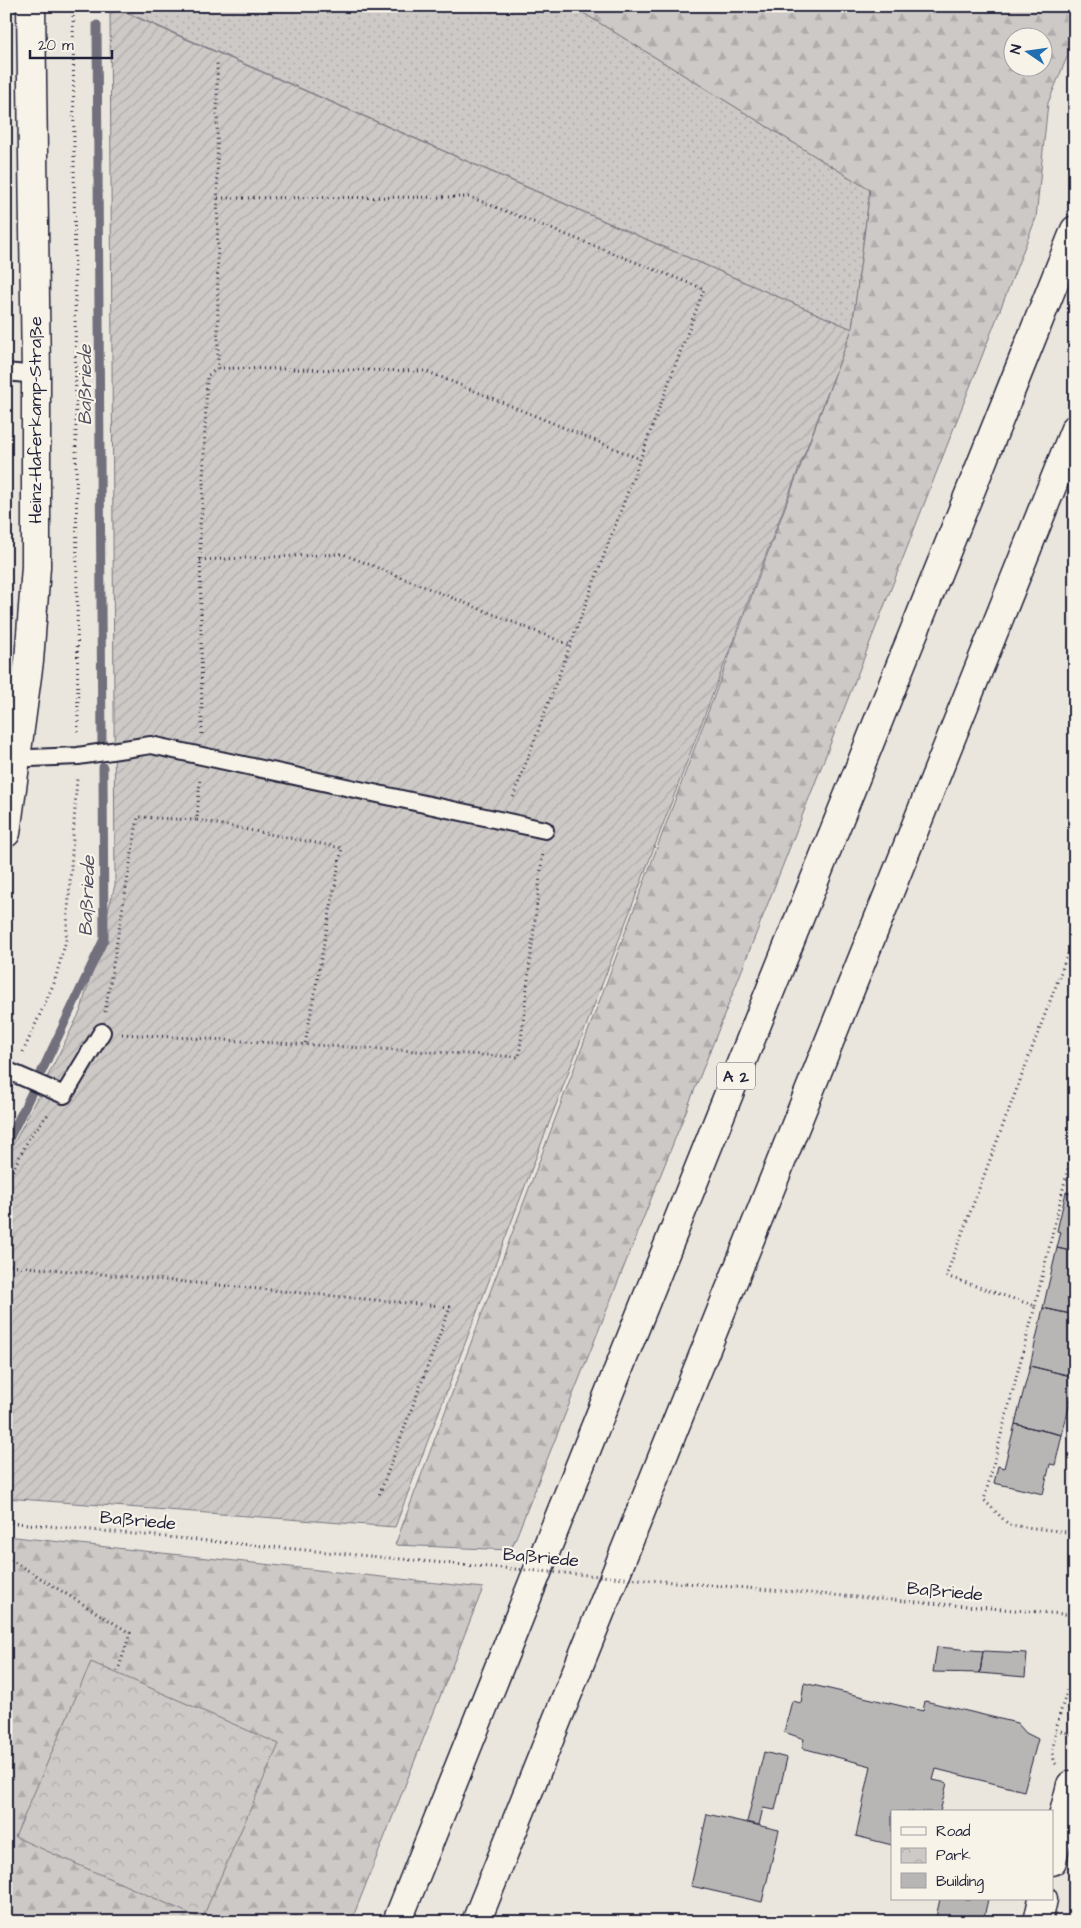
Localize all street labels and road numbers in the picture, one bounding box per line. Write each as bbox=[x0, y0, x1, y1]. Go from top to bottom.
street label: Heinz-Haferkamp-Straße bbox=[23, 316, 48, 524]
road number: A 2 bbox=[717, 1062, 755, 1090]
street label: Baßriede bbox=[99, 1505, 177, 1536]
street label: Baßriede bbox=[502, 1542, 580, 1573]
street label: Baßriede bbox=[906, 1576, 984, 1607]

